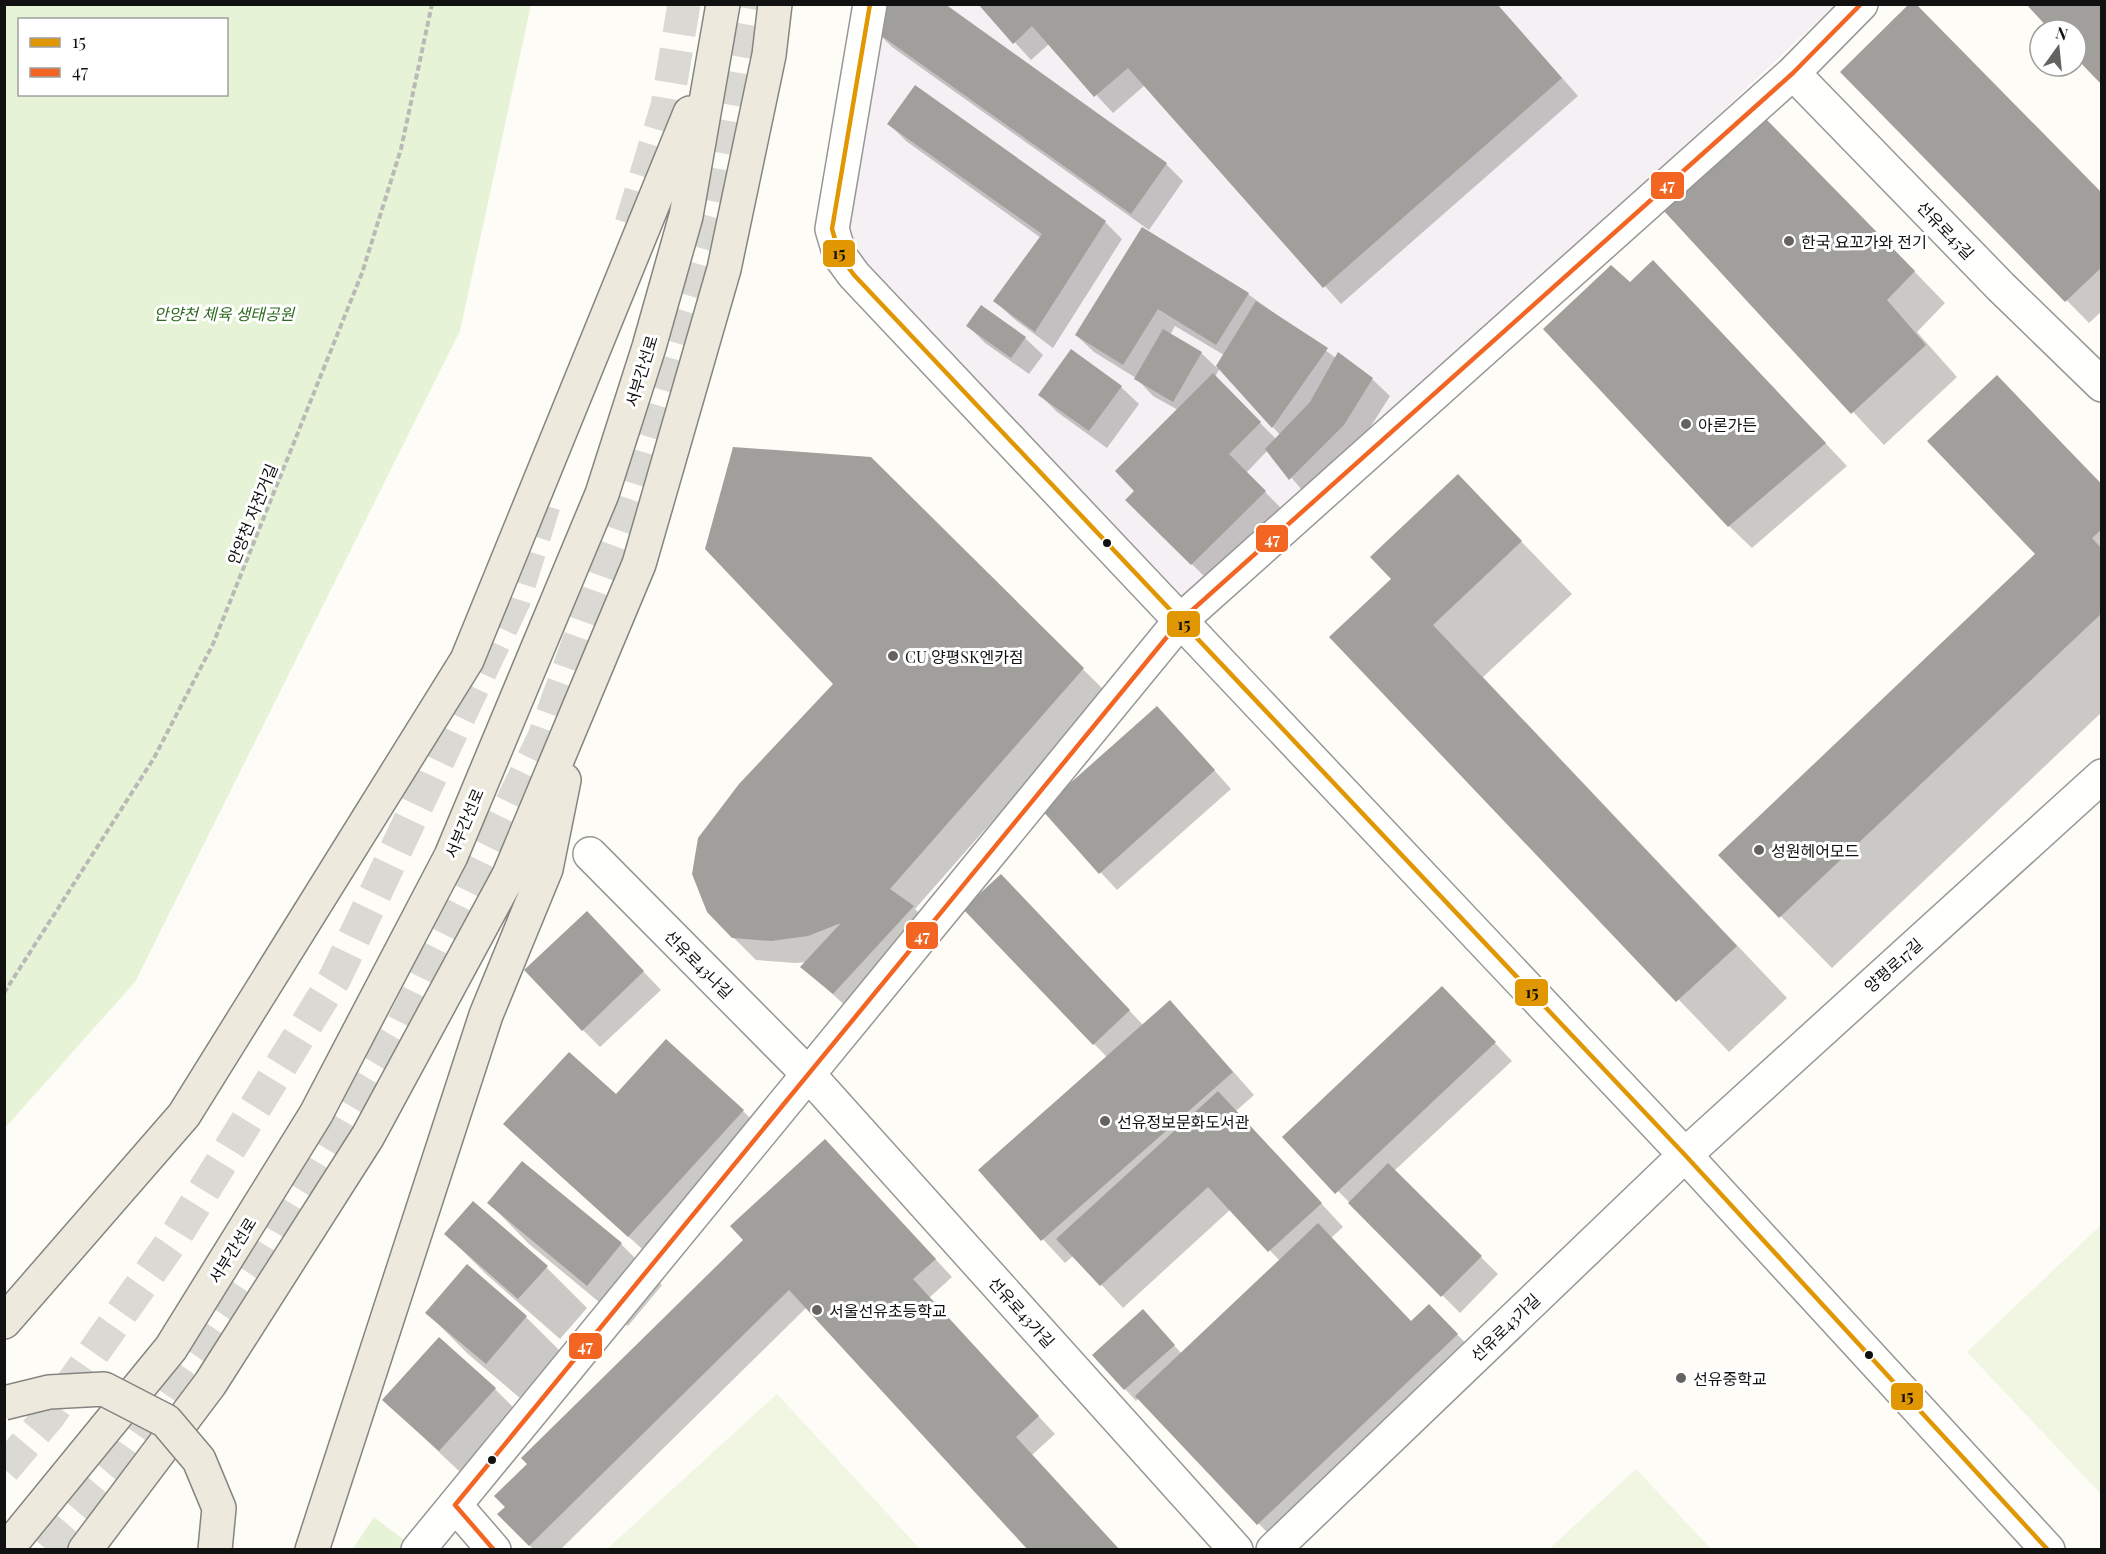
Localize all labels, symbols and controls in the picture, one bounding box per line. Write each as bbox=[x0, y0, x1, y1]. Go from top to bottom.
legend bbox=[18, 18, 228, 96]
north arrow bbox=[2028, 18, 2088, 78]
text: N bbox=[2054, 21, 2071, 45]
text: 15 bbox=[72, 29, 86, 53]
text: 47 bbox=[72, 59, 89, 83]
line badge: 47 bbox=[1650, 171, 1685, 200]
text: 47 bbox=[1659, 174, 1675, 195]
street label: 선유로45길 bbox=[1913, 196, 1979, 264]
place label: 한국 요꼬가와 전기 bbox=[1801, 231, 1927, 252]
marker: 한국 요꼬가와 전기 bbox=[1782, 234, 1796, 248]
line badge: 15 bbox=[822, 239, 856, 268]
text: 15 bbox=[832, 242, 846, 263]
park label: 안양천 체육 생태공원 bbox=[154, 303, 296, 324]
street label: 서부간선로 bbox=[620, 332, 662, 409]
place label: 아론가든 bbox=[1698, 414, 1757, 435]
marker: 아론가든 bbox=[1679, 417, 1693, 431]
street label: 안양천 자전거길 bbox=[222, 460, 282, 568]
line badge: 47 bbox=[1255, 524, 1289, 553]
text: 47 bbox=[1264, 528, 1280, 549]
unlabelled marker bbox=[1101, 537, 1113, 549]
line badge: 15 bbox=[1166, 610, 1201, 638]
text: 15 bbox=[1177, 613, 1191, 634]
place label: CU 양평SK엔카점 bbox=[905, 646, 1024, 667]
marker: CU 양평SK엔카점 bbox=[886, 649, 900, 663]
street label: 서부간선로 bbox=[440, 785, 488, 861]
place label: 성원헤어모드 bbox=[1771, 840, 1859, 861]
marker: 성원헤어모드 bbox=[1752, 843, 1766, 857]
line badge: 47 bbox=[905, 921, 939, 950]
street label: 선유로43나길 bbox=[660, 925, 738, 1003]
text: 47 bbox=[914, 925, 930, 946]
street label: 양평로17길 bbox=[1859, 933, 1927, 997]
line badge: 15 bbox=[1514, 978, 1549, 1007]
text: 15 bbox=[1525, 981, 1539, 1002]
place label: 선유정보문화도서관 bbox=[1117, 1111, 1250, 1132]
marker: 선유정보문화도서관 bbox=[1098, 1114, 1112, 1128]
street label: 서부간선로 bbox=[204, 1213, 261, 1287]
street label: 선유로43가길 bbox=[985, 1272, 1059, 1352]
street label: 선유로43가길 bbox=[1466, 1289, 1544, 1365]
place label: 서울선유초등학교 bbox=[829, 1300, 947, 1321]
marker: 서울선유초등학교 bbox=[810, 1303, 824, 1317]
line badge: 47 bbox=[568, 1332, 603, 1360]
text: 47 bbox=[577, 1335, 593, 1356]
unlabelled marker bbox=[1863, 1349, 1875, 1361]
place label: 선유중학교 bbox=[1693, 1368, 1767, 1389]
marker: 선유중학교 bbox=[1674, 1371, 1688, 1385]
line badge: 15 bbox=[1890, 1382, 1924, 1411]
text: 15 bbox=[1900, 1385, 1914, 1406]
unlabelled marker bbox=[486, 1454, 498, 1466]

